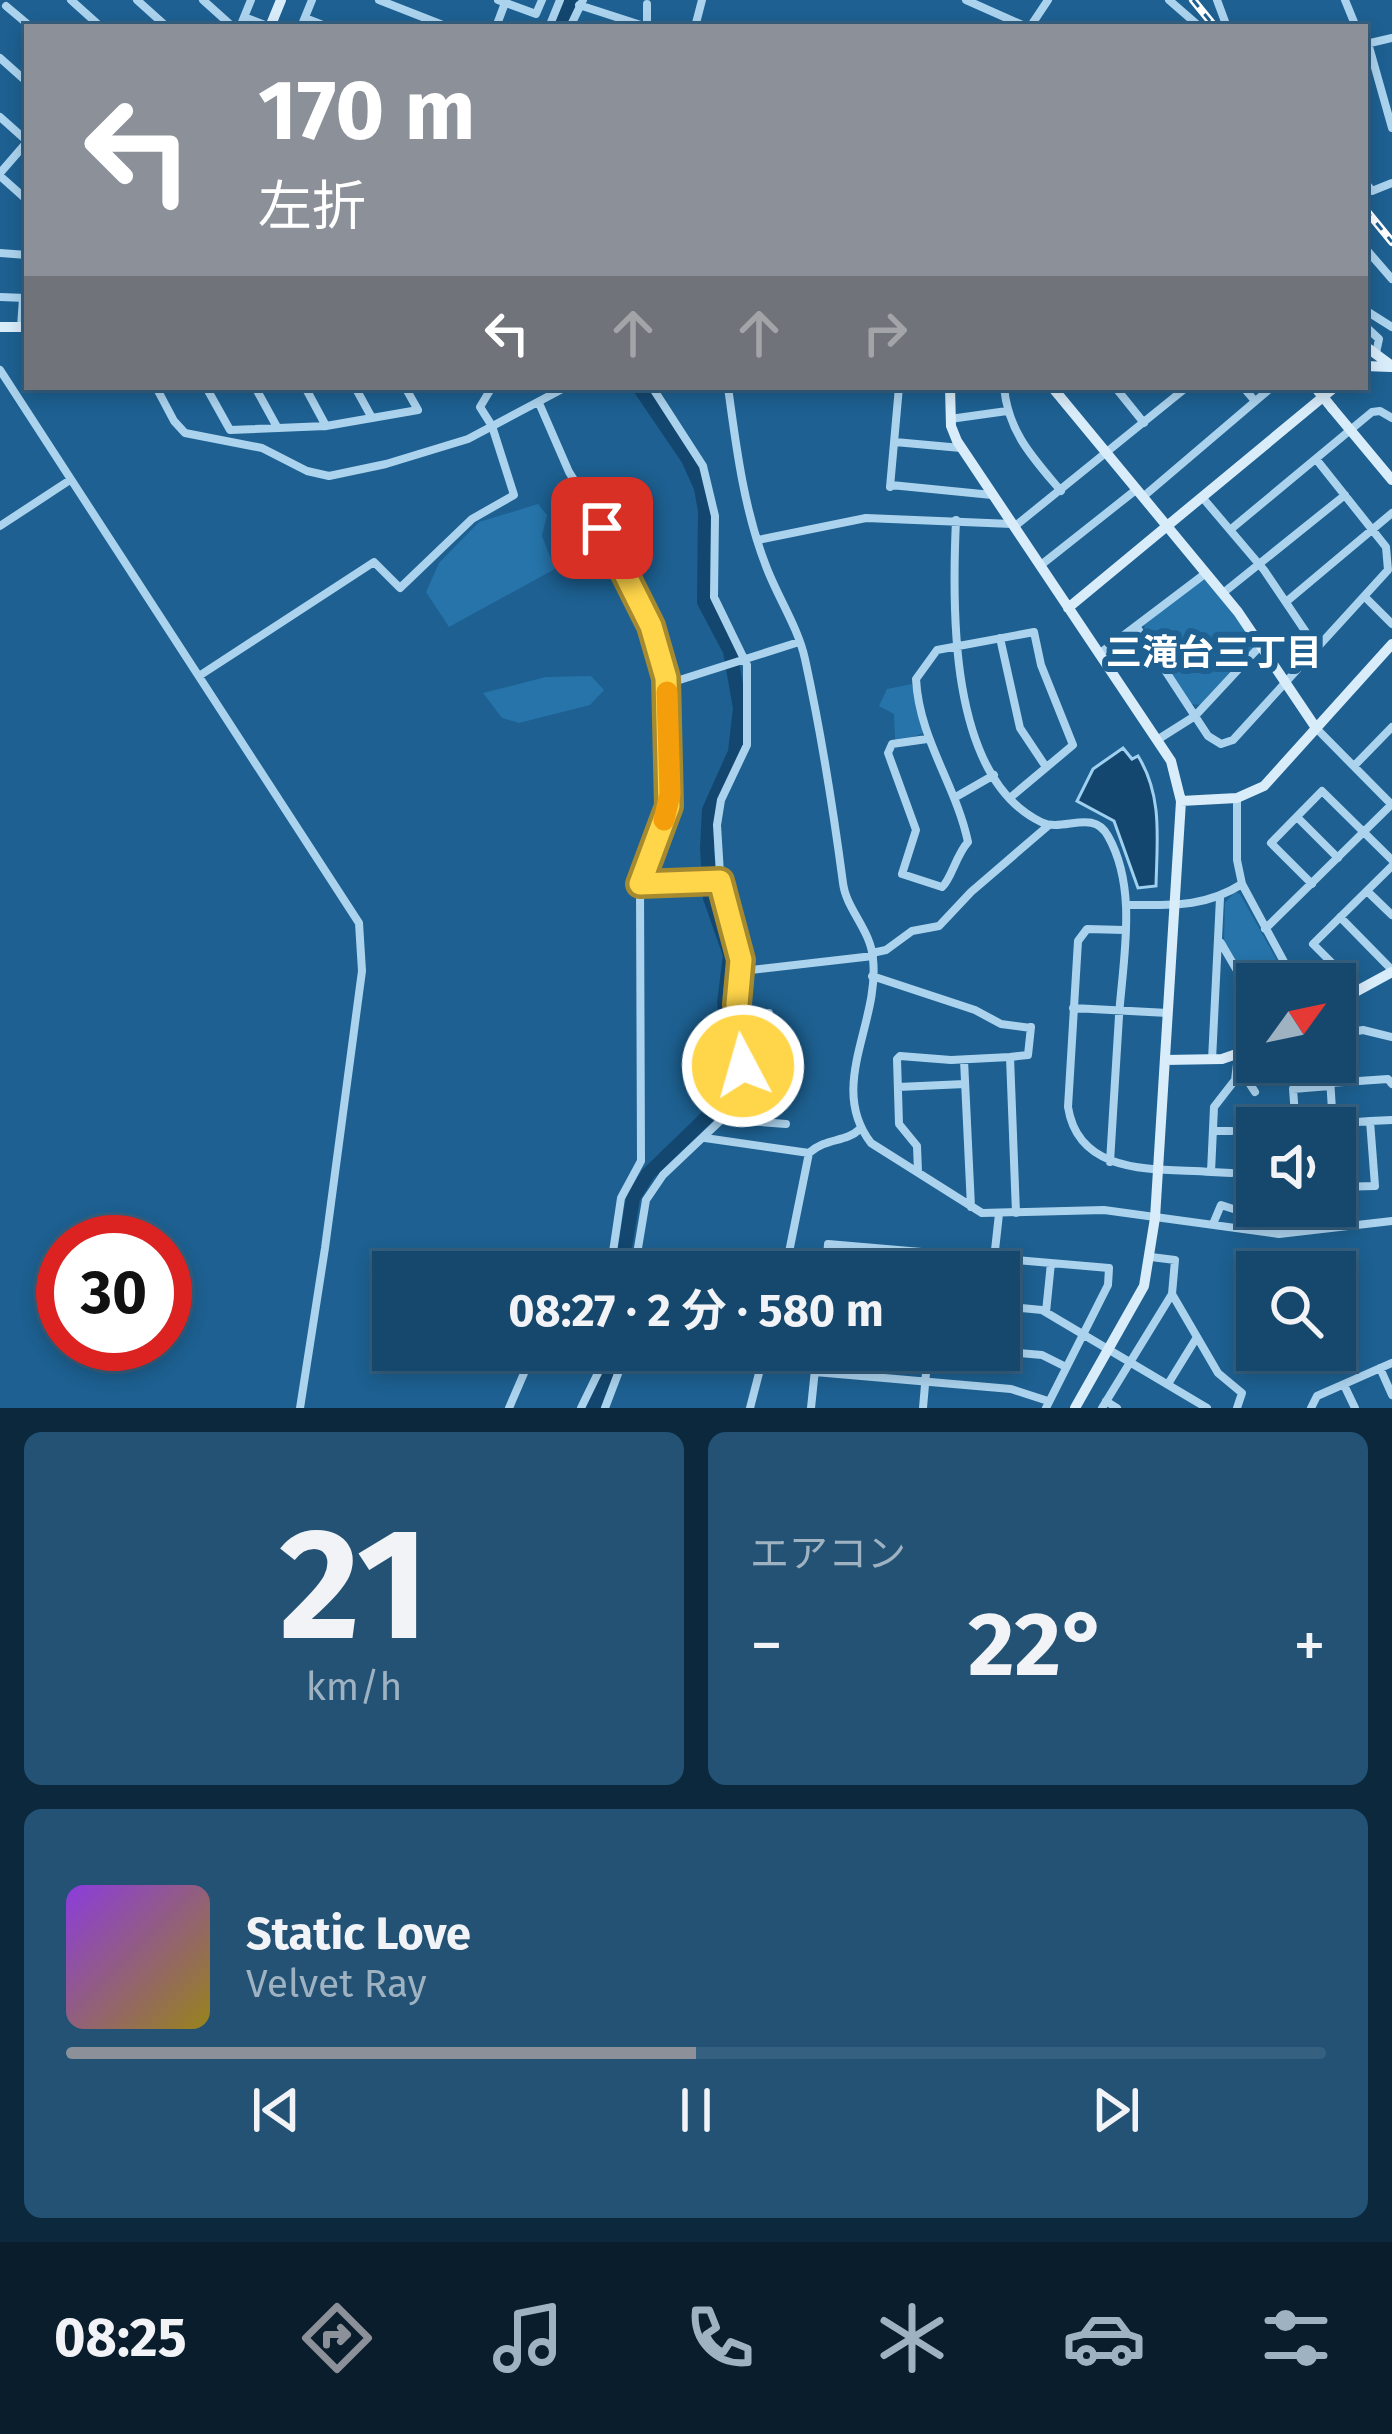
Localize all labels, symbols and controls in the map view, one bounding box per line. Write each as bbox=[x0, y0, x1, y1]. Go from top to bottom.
text: 170 m bbox=[258, 60, 475, 161]
icon: left bbox=[60, 72, 216, 228]
text: 左折 bbox=[258, 175, 366, 239]
icon: left bbox=[474, 300, 540, 366]
icon: ahead bbox=[600, 300, 666, 366]
icon: ahead bbox=[726, 300, 792, 366]
icon: right bbox=[852, 300, 918, 366]
pin bbox=[551, 477, 653, 579]
icon: arrive bbox=[569, 495, 635, 561]
district label: 三滝台三丁目 bbox=[1106, 631, 1322, 675]
north arrow bbox=[1236, 963, 1356, 1083]
map controls bbox=[1236, 963, 1356, 1371]
position arrow bbox=[680, 1003, 806, 1129]
button: sound bbox=[1236, 1107, 1356, 1227]
speed limit sign: 30 bbox=[36, 1215, 192, 1371]
button: search bbox=[1236, 1251, 1356, 1371]
text: 08:27 · 2 分 · 580 m bbox=[508, 1284, 884, 1338]
text: 21 bbox=[279, 1492, 429, 1679]
text: エアコン bbox=[750, 1531, 906, 1577]
text: 22° bbox=[968, 1591, 1108, 1699]
text: − bbox=[750, 1606, 783, 1685]
text: + bbox=[1293, 1606, 1326, 1685]
text: km/h bbox=[306, 1664, 402, 1710]
text: Static Love bbox=[246, 1907, 471, 1961]
text: Velvet Ray bbox=[246, 1961, 427, 2007]
icon: previous bbox=[243, 2077, 309, 2143]
icon: pause bbox=[663, 2077, 729, 2143]
icon: next bbox=[1083, 2077, 1149, 2143]
icon: directions bbox=[295, 2296, 379, 2380]
icon: music bbox=[486, 2296, 570, 2380]
icon: phone bbox=[678, 2296, 762, 2380]
icon: climate bbox=[870, 2296, 954, 2380]
icon: car bbox=[1062, 2296, 1146, 2380]
icon: filters bbox=[1254, 2296, 1338, 2380]
text: 08:25 bbox=[54, 2306, 187, 2370]

